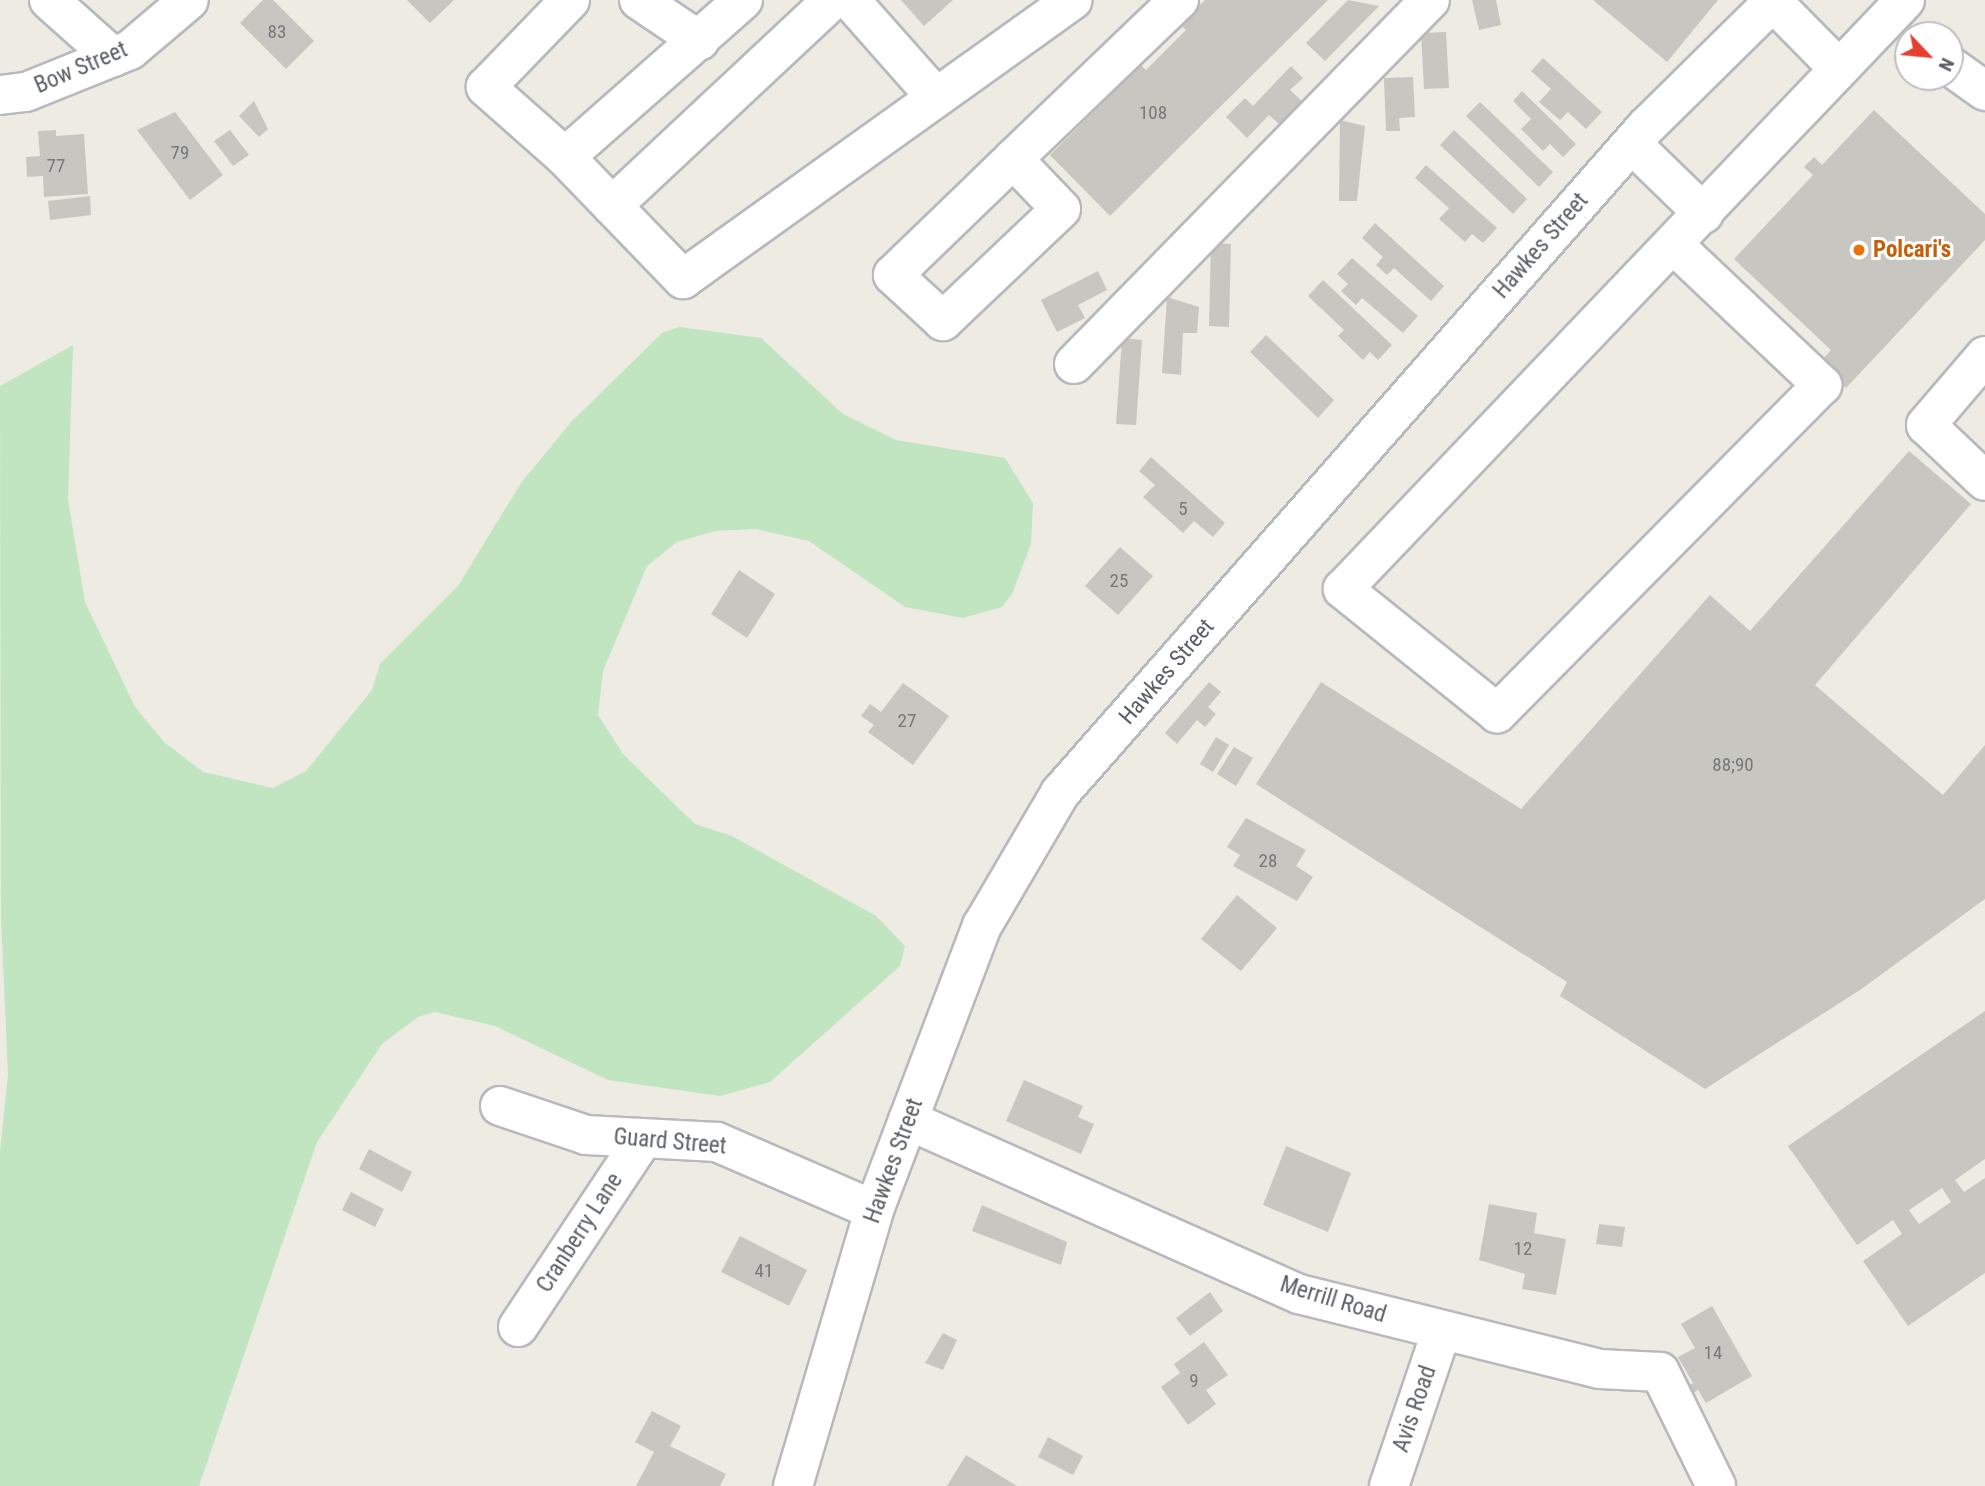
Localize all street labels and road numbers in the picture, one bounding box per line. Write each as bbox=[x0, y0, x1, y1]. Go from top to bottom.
street label: Bow Street bbox=[30, 36, 132, 100]
street label: Hawkes Street bbox=[1488, 188, 1594, 304]
street label: Hawkes Street bbox=[1114, 614, 1220, 730]
street label: Hawkes Street bbox=[859, 1095, 929, 1227]
street label: Guard Street bbox=[612, 1123, 728, 1161]
street label: Cranberry Lane bbox=[531, 1168, 629, 1298]
street label: Merrill Road bbox=[1277, 1271, 1389, 1329]
street label: Avis Road bbox=[1387, 1362, 1443, 1456]

